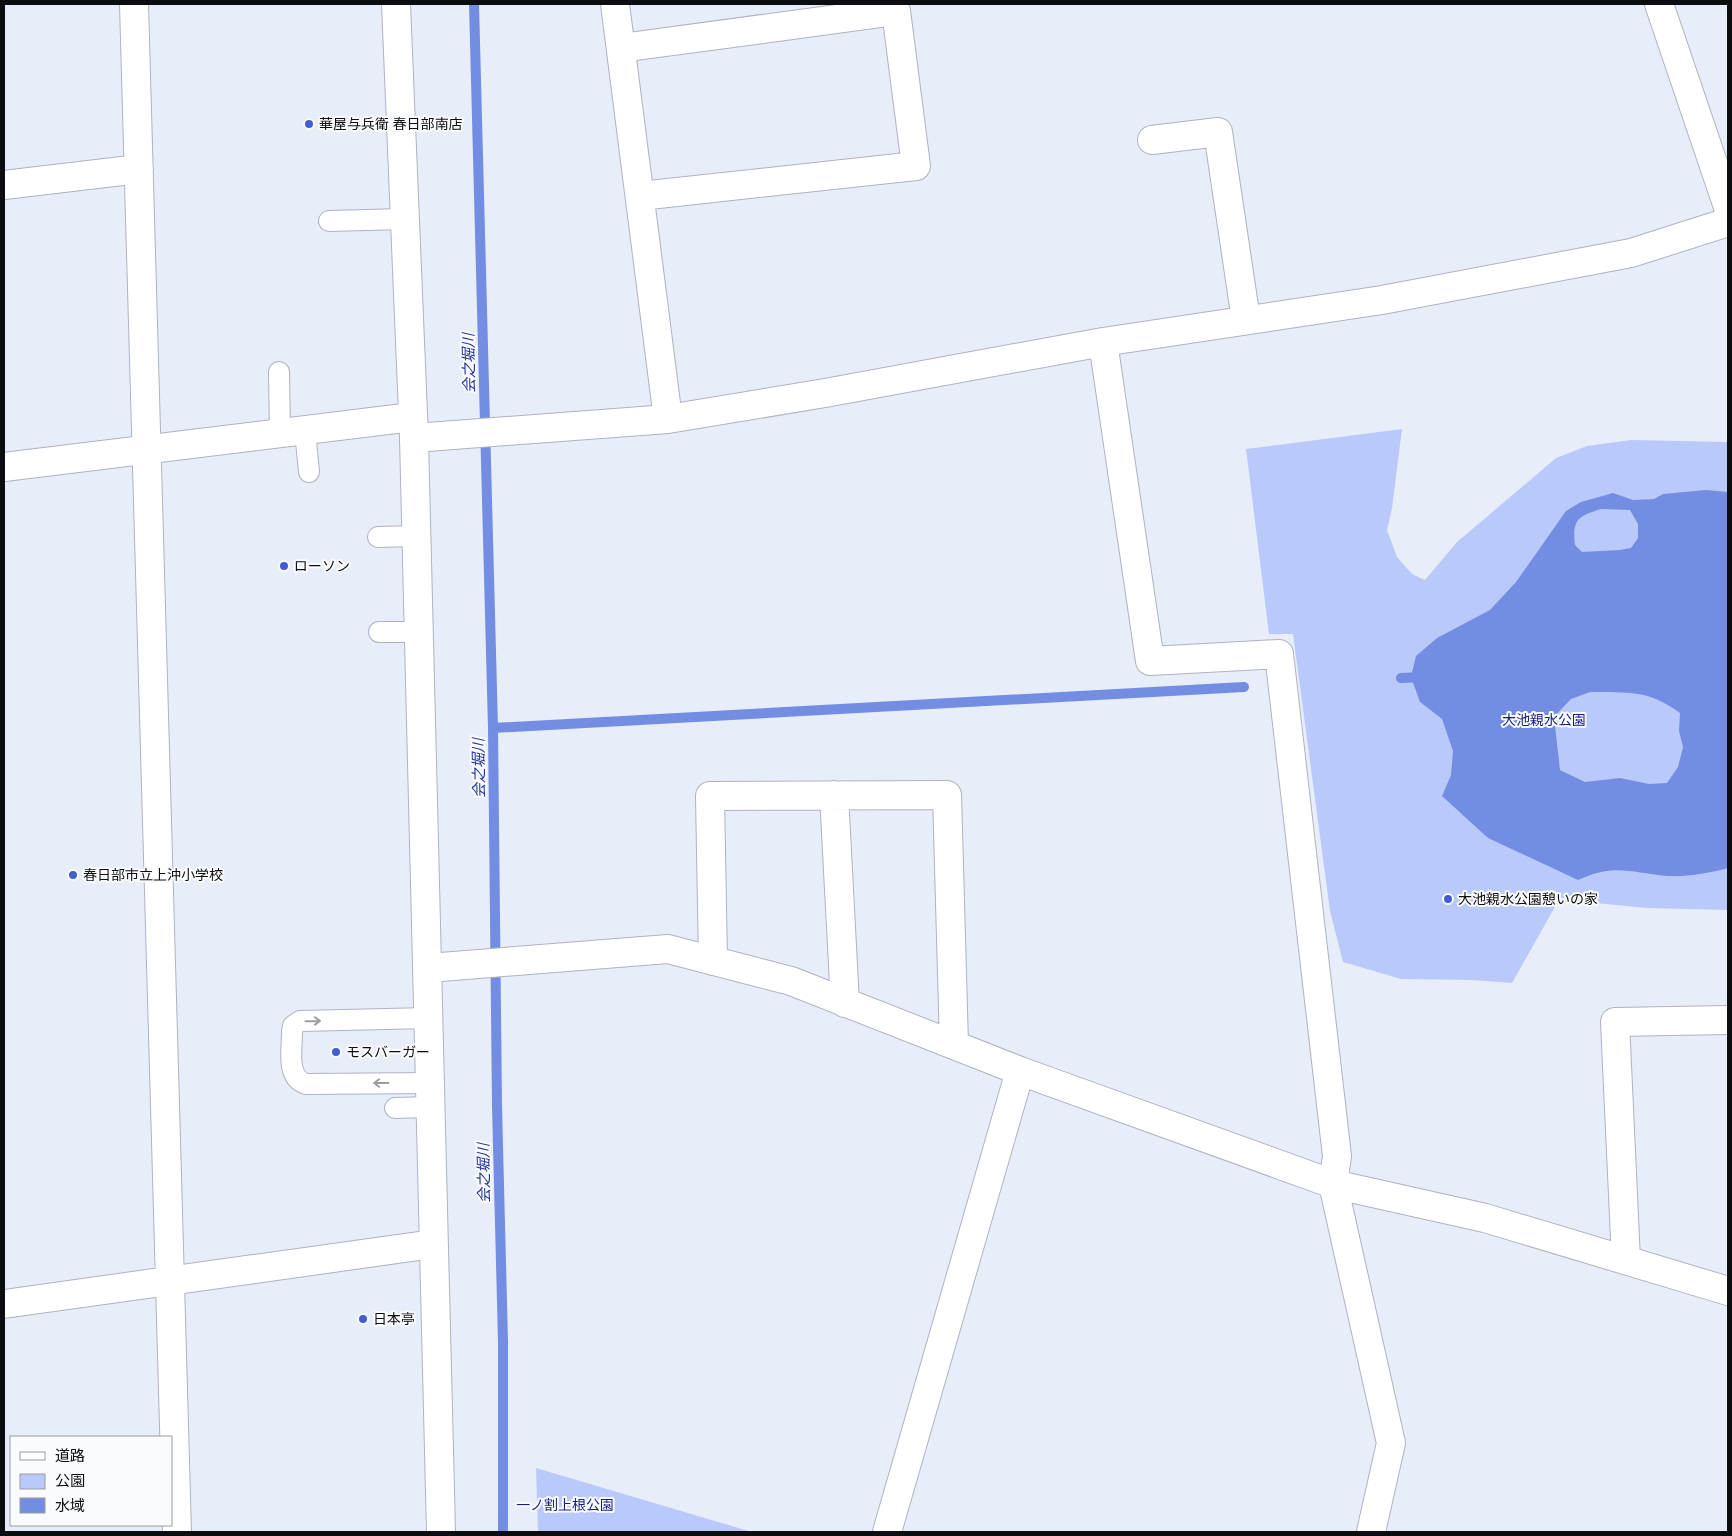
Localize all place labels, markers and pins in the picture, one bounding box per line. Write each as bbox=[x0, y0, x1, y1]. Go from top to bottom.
place label: 華屋与兵衛 春日部南店 bbox=[319, 115, 463, 134]
marker: 華屋与兵衛 春日部南店 bbox=[303, 118, 315, 130]
place label: ローソン bbox=[294, 557, 350, 576]
marker: ローソン bbox=[278, 560, 290, 572]
place label: 春日部市立上沖小学校 bbox=[83, 866, 223, 885]
marker: 春日部市立上沖小学校 bbox=[67, 869, 79, 881]
place label: 大池親水公園憩いの家 bbox=[1458, 890, 1598, 909]
marker: 大池親水公園憩いの家 bbox=[1442, 893, 1454, 905]
place label: モスバーガー bbox=[346, 1043, 430, 1062]
marker: モスバーガー bbox=[330, 1046, 342, 1058]
place label: 日本亭 bbox=[373, 1310, 415, 1329]
marker: 日本亭 bbox=[357, 1313, 369, 1325]

